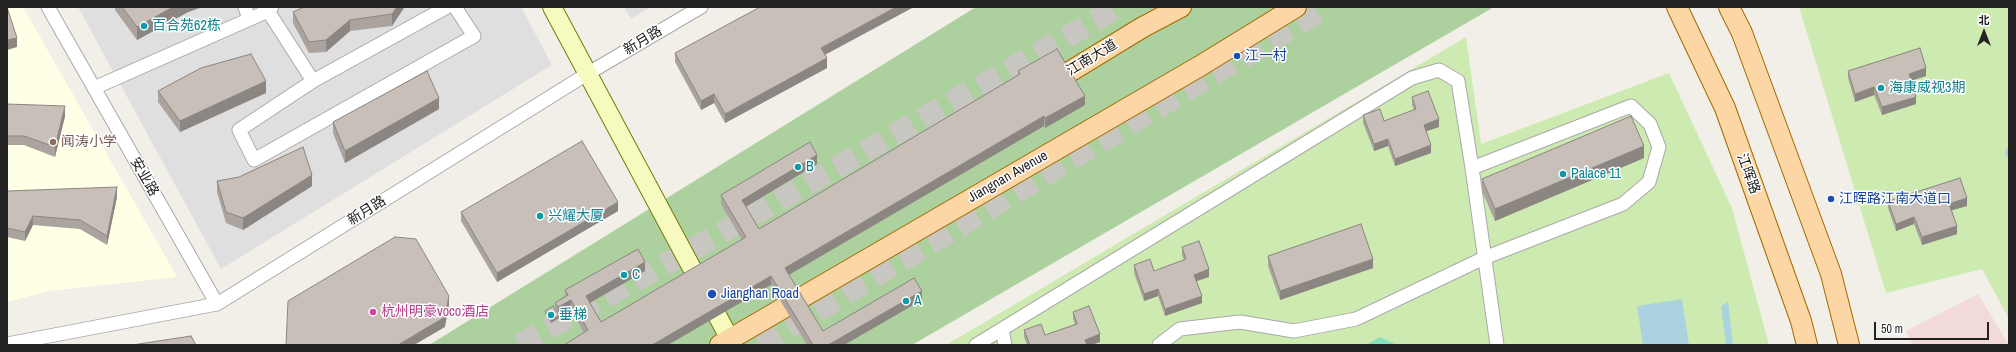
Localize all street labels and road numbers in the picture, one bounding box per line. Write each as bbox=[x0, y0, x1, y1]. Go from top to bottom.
street label: 新月路 bbox=[621, 23, 665, 59]
street label: 江南大道 bbox=[1064, 36, 1120, 80]
street label: Jiangnan Avenue bbox=[965, 147, 1051, 207]
street label: 江晖路 bbox=[1733, 151, 1763, 197]
street label: 安业路 bbox=[126, 155, 162, 199]
street label: 新月路 bbox=[345, 193, 389, 229]

